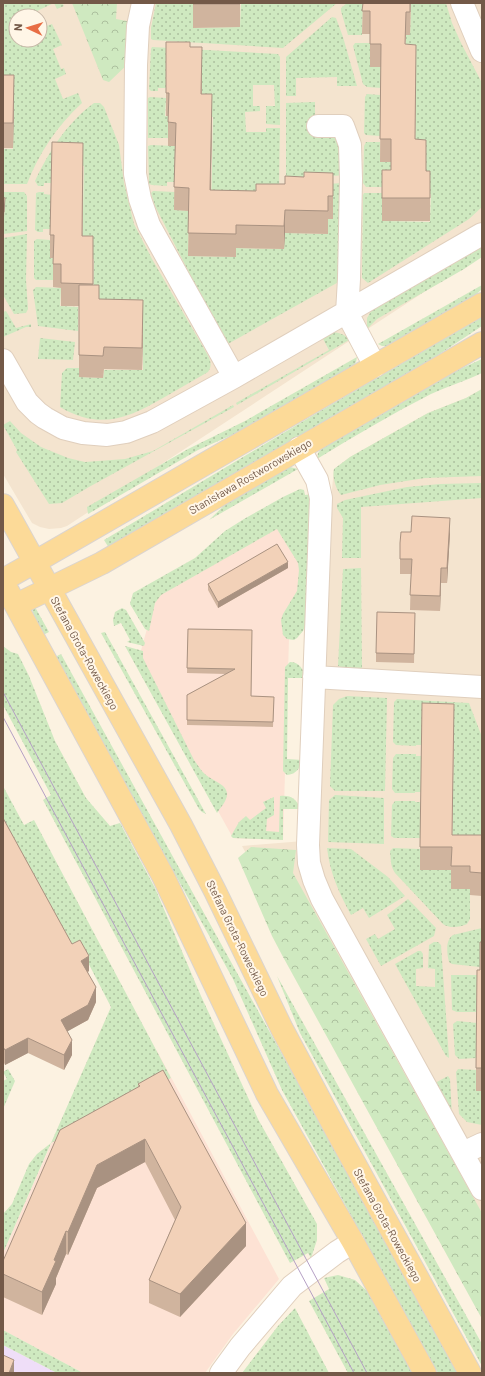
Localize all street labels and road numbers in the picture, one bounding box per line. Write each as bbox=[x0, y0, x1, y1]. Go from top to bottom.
street label: Stanisława Rostworowskiego bbox=[186, 436, 314, 516]
street label: Stefana Grota-Roweckiego bbox=[48, 594, 122, 712]
street label: Stefana Grota-Roweckiego bbox=[204, 878, 272, 998]
street label: Stefana Grota-Roweckiego bbox=[351, 1166, 425, 1284]

